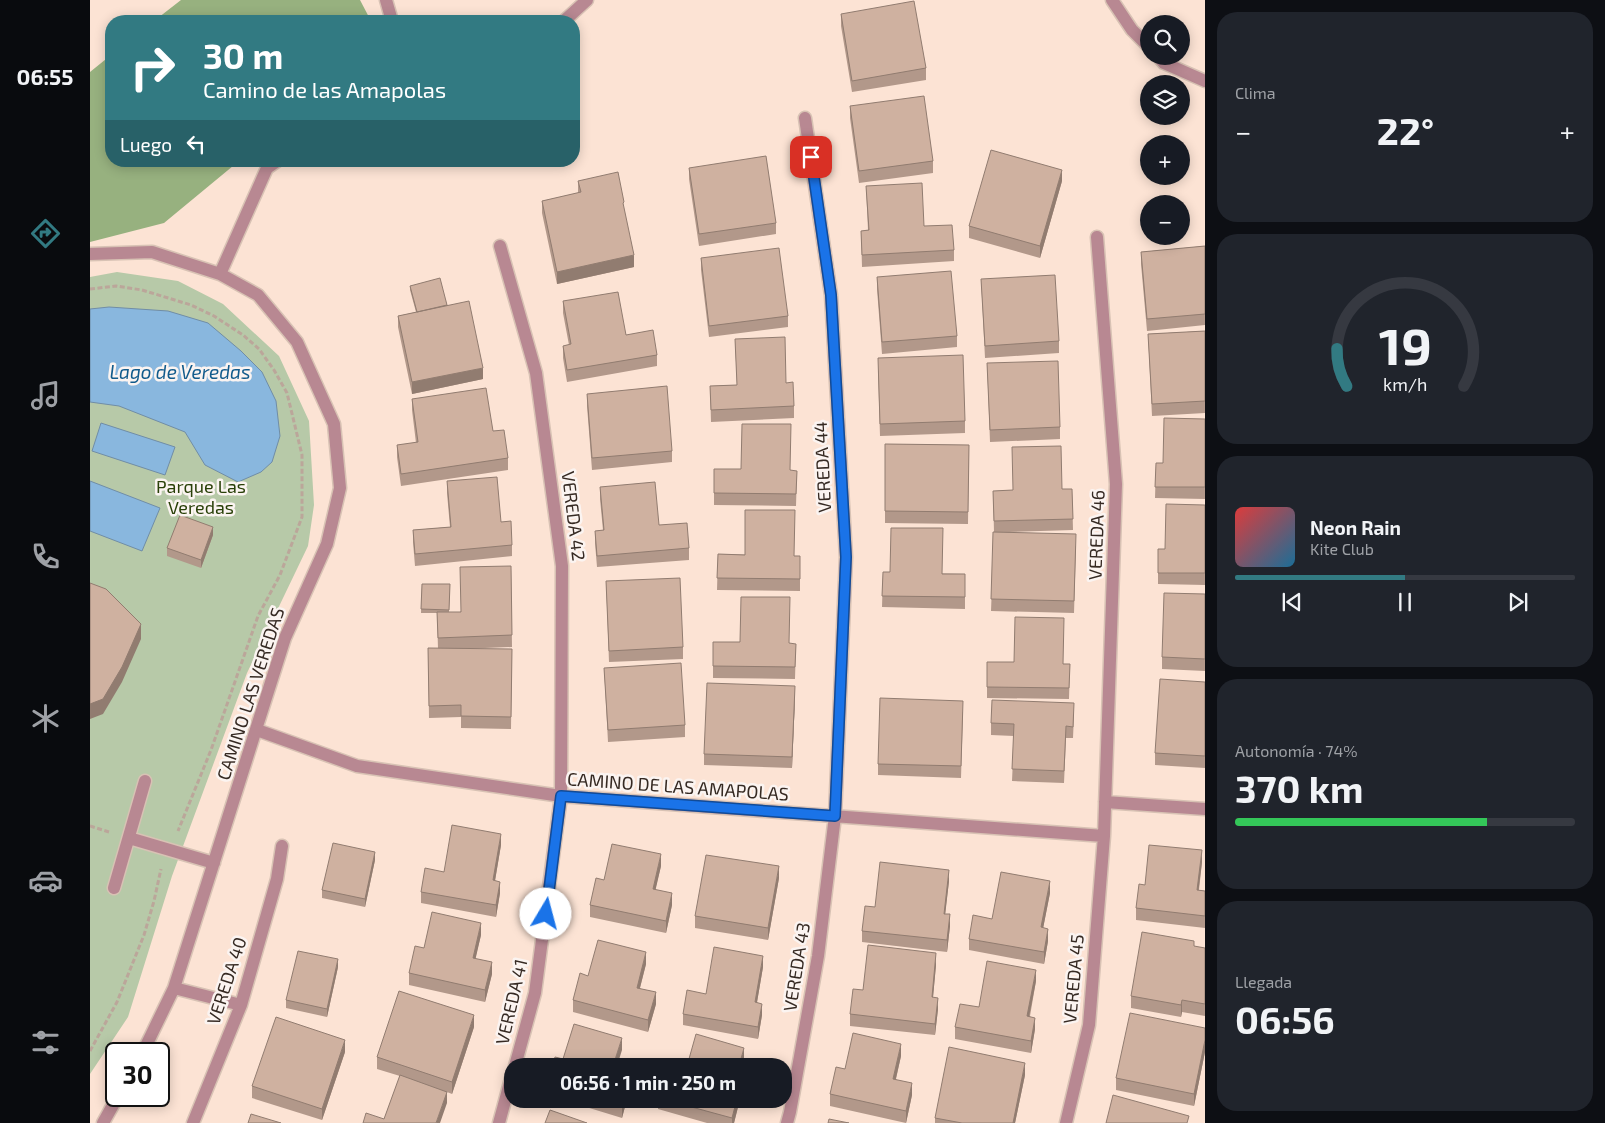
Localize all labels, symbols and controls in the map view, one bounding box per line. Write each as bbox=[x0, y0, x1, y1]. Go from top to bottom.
map controls bbox=[1140, 15, 1190, 245]
button: search bbox=[1140, 15, 1190, 65]
text: 30 m bbox=[203, 34, 283, 76]
icon: right bbox=[120, 35, 185, 100]
text: 06:55 bbox=[17, 63, 73, 89]
button: layers bbox=[1140, 75, 1190, 125]
text: Camino de las Amapolas bbox=[203, 76, 446, 102]
text: Clima bbox=[1235, 83, 1276, 102]
text: 22° bbox=[1377, 107, 1434, 153]
text: − bbox=[1235, 114, 1251, 148]
text: + bbox=[1560, 114, 1575, 148]
icon: left bbox=[182, 130, 210, 158]
text: Luego bbox=[120, 133, 172, 156]
button: + bbox=[1140, 135, 1190, 185]
pin bbox=[790, 136, 832, 178]
icon: arrive bbox=[797, 143, 825, 171]
button: − bbox=[1140, 195, 1190, 245]
icon: directions bbox=[28, 216, 63, 251]
text: 19 bbox=[1378, 313, 1432, 375]
water label: Lago de Veredas bbox=[109, 360, 251, 383]
text: km/h bbox=[1383, 373, 1427, 395]
icon: music bbox=[28, 378, 63, 413]
street label: VEREDA 44 bbox=[809, 421, 835, 513]
street label: VEREDA 42 bbox=[558, 470, 590, 562]
park label: Parque Las Veredas bbox=[156, 475, 246, 518]
street label: VEREDA 46 bbox=[1083, 489, 1109, 580]
text: Neon Rain bbox=[1310, 516, 1401, 539]
icon: phone bbox=[28, 539, 63, 574]
text: Kite Club bbox=[1310, 539, 1374, 558]
icon: previous bbox=[1278, 588, 1306, 616]
icon: pause bbox=[1391, 588, 1419, 616]
icon: next bbox=[1504, 588, 1532, 616]
street label: CAMINO LAS VEREDAS bbox=[212, 605, 288, 783]
icon: climate bbox=[28, 701, 63, 736]
text: Autonomía · 74% bbox=[1235, 741, 1358, 760]
text: 370 km bbox=[1235, 765, 1364, 811]
street label: CAMINO DE LAS AMAPOLAS bbox=[566, 767, 790, 805]
icon: car bbox=[28, 863, 63, 898]
position arrow bbox=[519, 887, 571, 939]
street label: VEREDA 43 bbox=[778, 921, 814, 1013]
street label: VEREDA 45 bbox=[1058, 933, 1088, 1025]
street label: VEREDA 40 bbox=[202, 934, 251, 1027]
street label: VEREDA 41 bbox=[491, 957, 532, 1047]
text: Llegada bbox=[1235, 972, 1292, 991]
text: 06:56 bbox=[1235, 996, 1335, 1042]
icon: filters bbox=[28, 1025, 63, 1060]
speed limit sign: 30 bbox=[105, 1042, 170, 1107]
text: 06:56 · 1 min · 250 m bbox=[560, 1071, 736, 1094]

